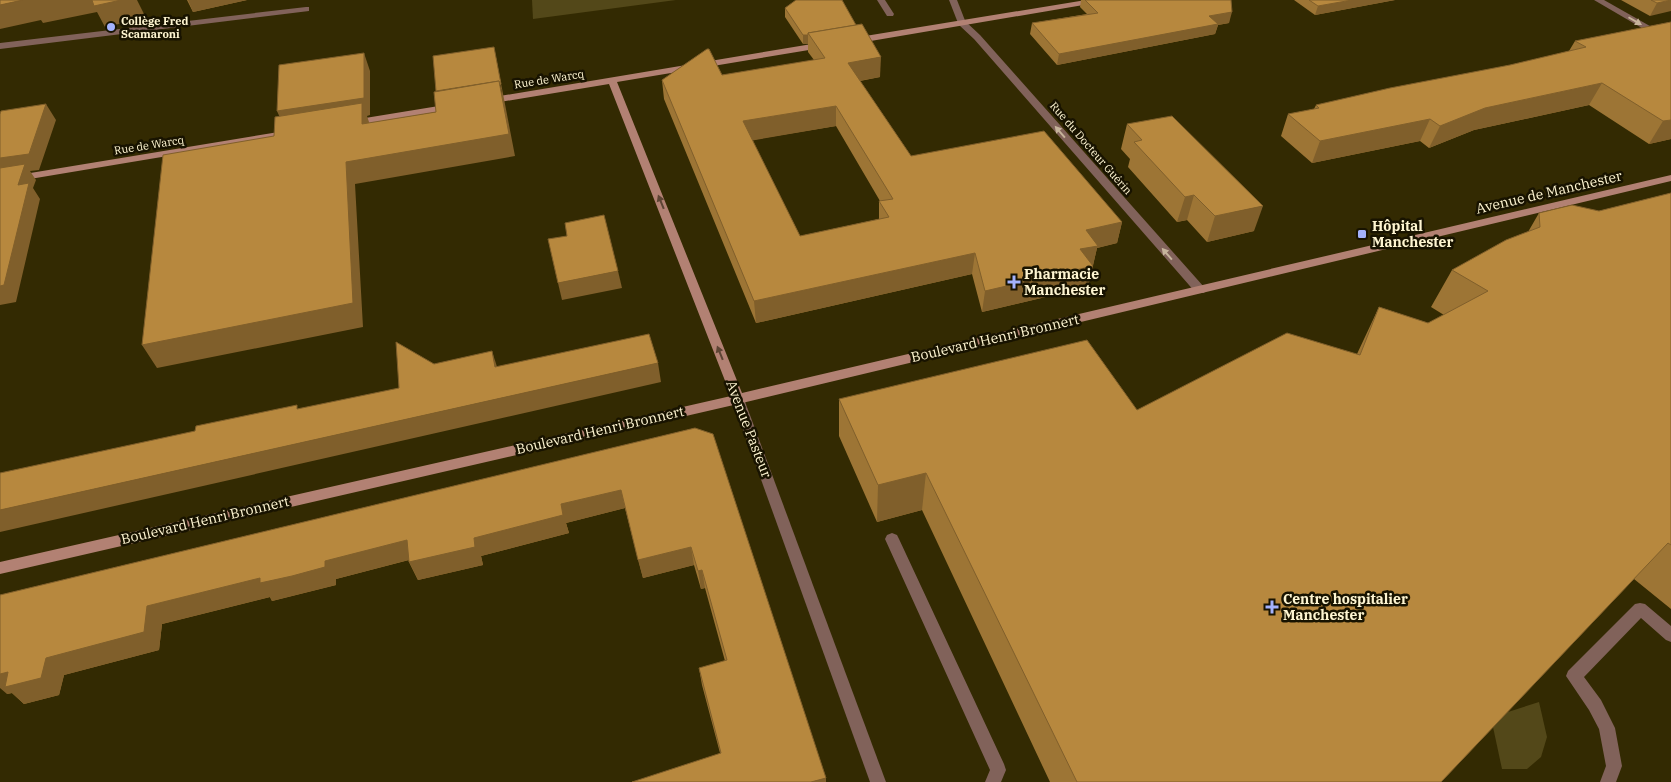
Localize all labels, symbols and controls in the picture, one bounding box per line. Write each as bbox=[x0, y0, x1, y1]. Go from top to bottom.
place label: Collège Fred Scamaroni bbox=[121, 14, 188, 41]
one-way arrow bbox=[1628, 16, 1641, 25]
marker: Collège Fred Scamaroni bbox=[105, 21, 117, 33]
street label: Rue de Warcq bbox=[513, 66, 585, 91]
street label: Rue du Docteur Guérin bbox=[1047, 99, 1135, 197]
one-way arrow bbox=[1054, 126, 1066, 138]
street label: Rue de Warcq bbox=[113, 132, 185, 157]
street label: Avenue de Manchester bbox=[1474, 166, 1625, 218]
one-way arrow bbox=[656, 195, 664, 209]
place label: Hôpital Manchester bbox=[1372, 217, 1453, 251]
marker: Hôpital Manchester bbox=[1356, 228, 1368, 240]
one-way arrow bbox=[1162, 247, 1173, 260]
place label: Pharmacie Manchester bbox=[1024, 265, 1105, 299]
marker: Pharmacie Manchester bbox=[1008, 276, 1020, 288]
street label: Boulevard Henri Bronnert bbox=[909, 310, 1081, 366]
one-way arrow bbox=[716, 345, 724, 360]
street label: Avenue Pasteur bbox=[722, 378, 776, 481]
street label: Boulevard Henri Bronnert bbox=[514, 402, 686, 458]
street label: Boulevard Henri Bronnert bbox=[119, 492, 291, 548]
place label: Centre hospitalier Manchester bbox=[1283, 590, 1408, 624]
marker: Centre hospitalier Manchester bbox=[1265, 600, 1279, 614]

